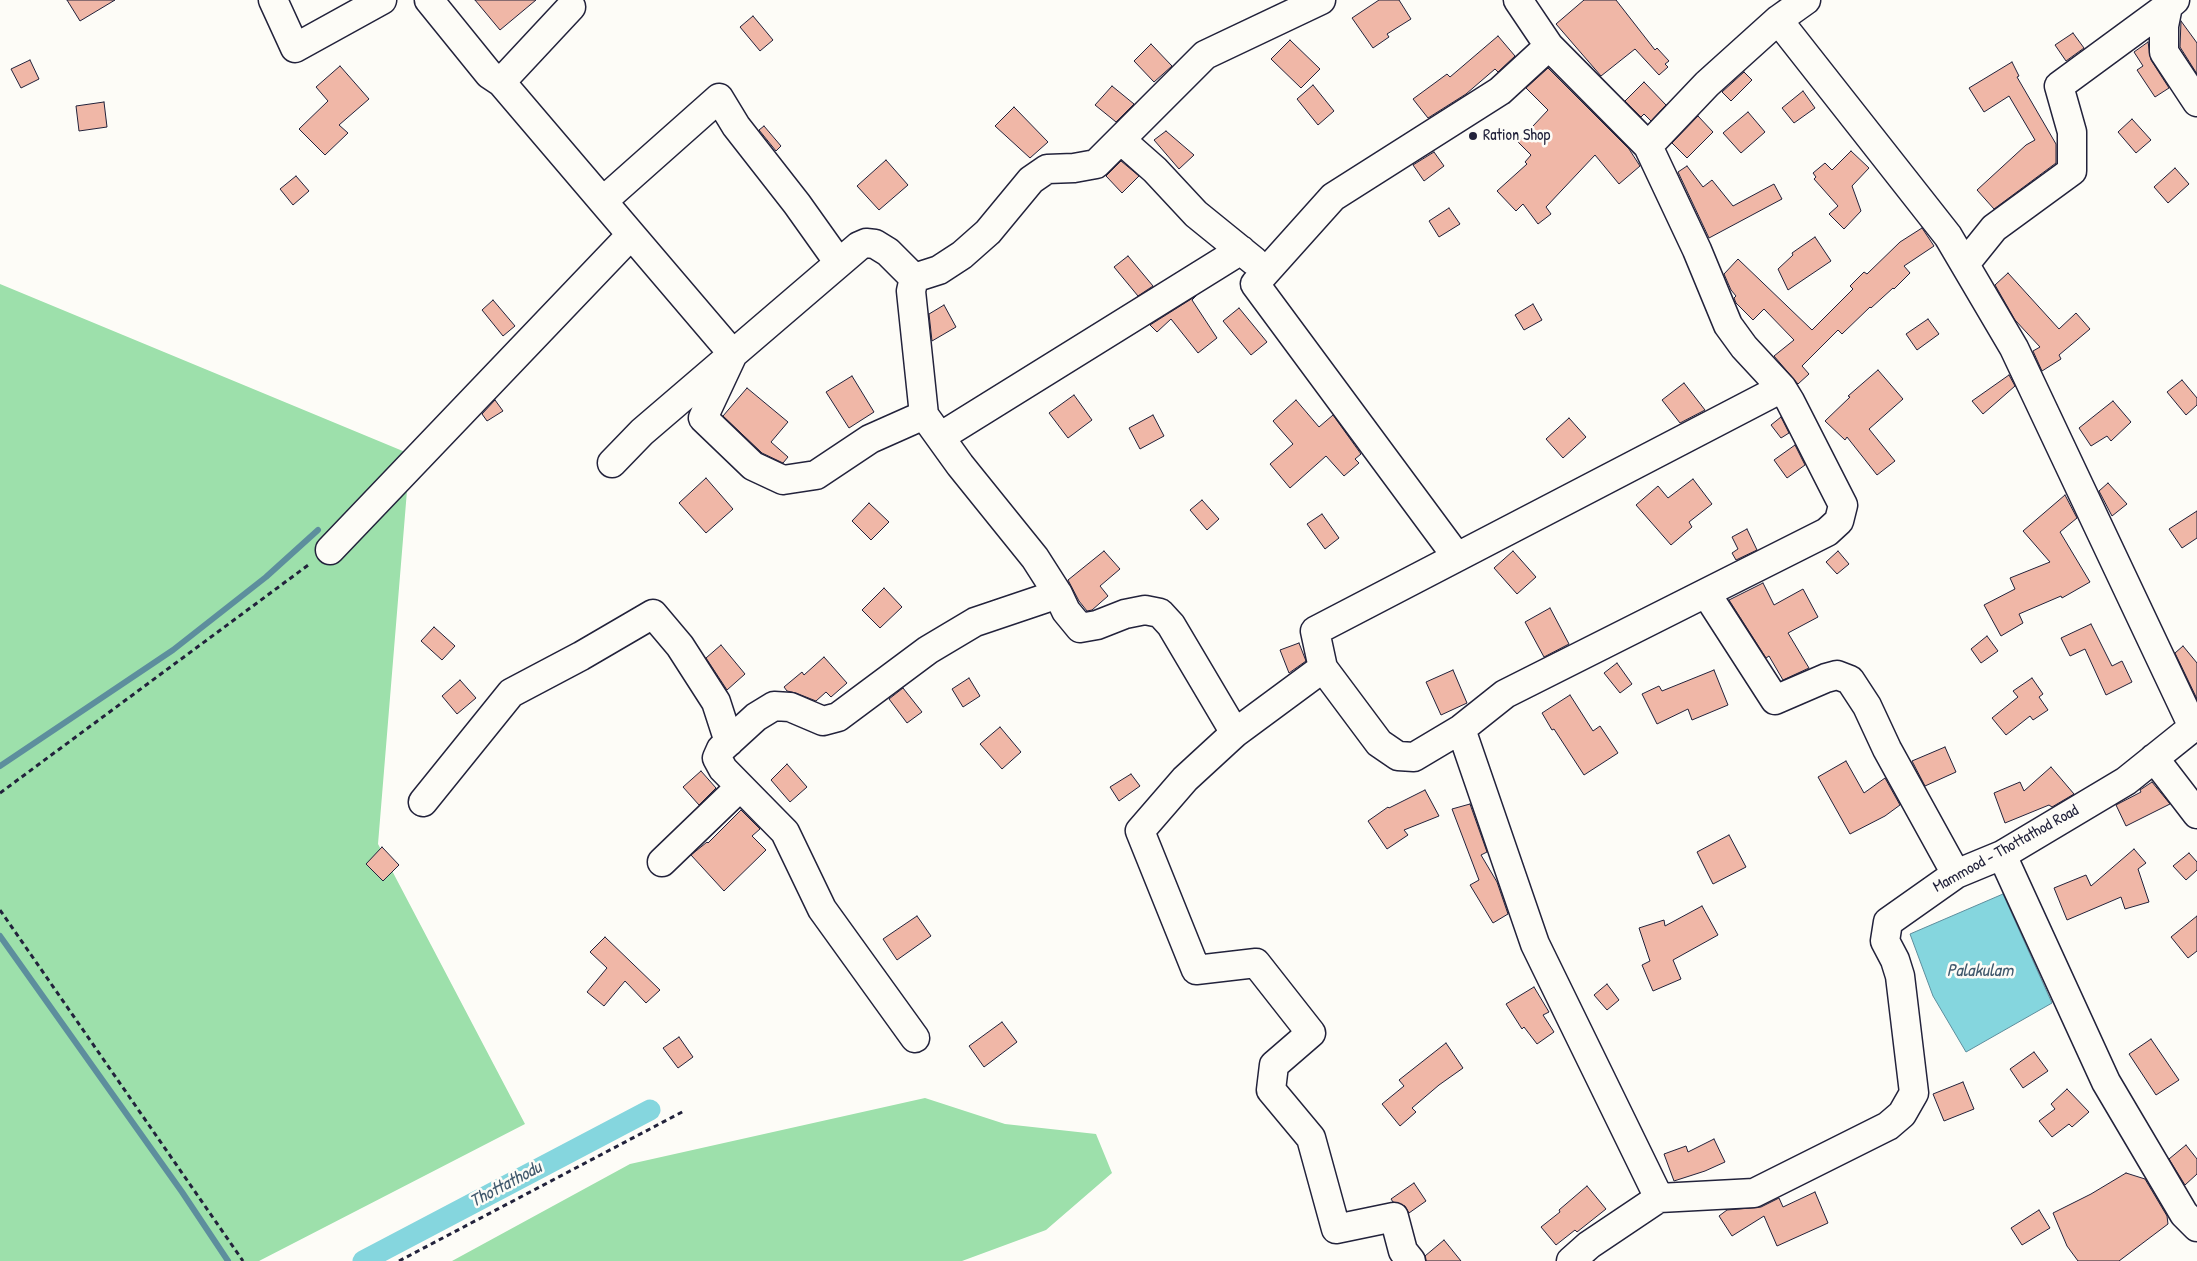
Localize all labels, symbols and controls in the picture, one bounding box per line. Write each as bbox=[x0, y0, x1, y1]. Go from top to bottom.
place label: Ration Shop bbox=[1483, 126, 1550, 146]
marker: Ration Shop bbox=[1467, 130, 1479, 142]
street label: Mammood - Thottathod Road bbox=[1930, 801, 2082, 897]
water label: Palakulam bbox=[1947, 960, 2013, 982]
water label: Thottathodu bbox=[467, 1157, 545, 1213]

